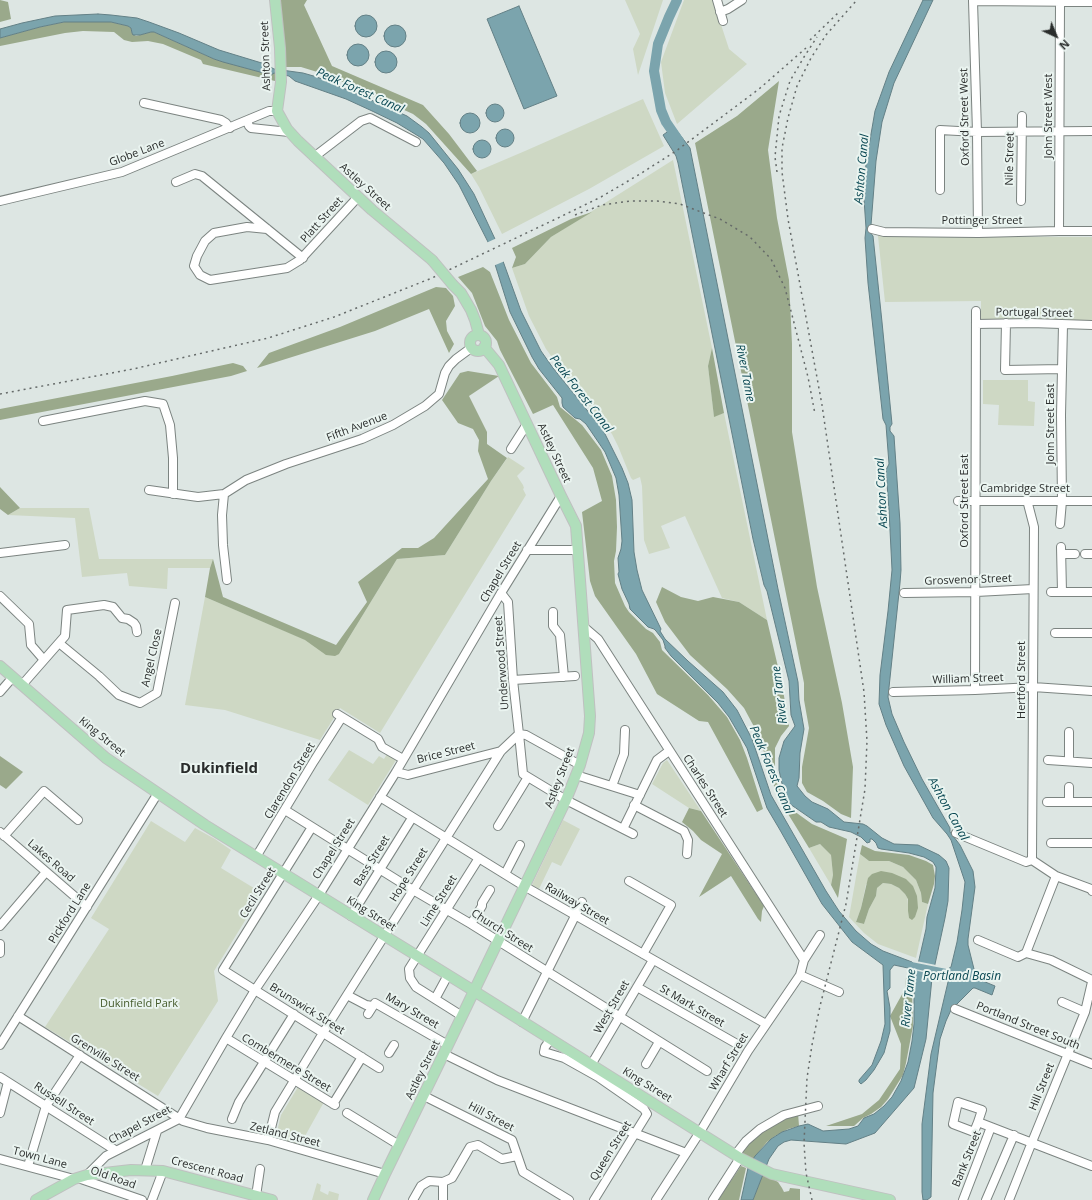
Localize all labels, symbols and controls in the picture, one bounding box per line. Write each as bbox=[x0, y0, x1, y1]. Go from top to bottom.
north arrow bbox=[1036, 16, 1076, 56]
street label: Ashton Street bbox=[258, 21, 274, 91]
text: N bbox=[1056, 36, 1073, 53]
water label: Peak Forest Canal bbox=[314, 65, 406, 117]
street label: Oxford Street West bbox=[958, 68, 972, 166]
street label: John Street West bbox=[1042, 74, 1056, 158]
street label: Nile Street bbox=[1003, 132, 1017, 186]
water label: Ashton Canal bbox=[852, 133, 872, 205]
street label: Globe Lane bbox=[108, 136, 166, 170]
street label: Astley Street bbox=[337, 161, 393, 213]
street label: Platt Street bbox=[298, 194, 346, 246]
street label: Pottinger Street bbox=[942, 214, 1022, 228]
street label: Portugal Street bbox=[995, 306, 1073, 320]
water label: River Tame bbox=[732, 343, 758, 403]
water label: Peak Forest Canal bbox=[546, 352, 616, 436]
street label: John Street East bbox=[1044, 384, 1058, 464]
street label: Fifth Avenue bbox=[325, 409, 389, 445]
street label: Astley Street bbox=[534, 421, 574, 485]
street label: Oxford Street East bbox=[958, 454, 972, 548]
water label: Ashton Canal bbox=[873, 458, 891, 528]
street label: Cambridge Street bbox=[980, 482, 1070, 496]
street label: Chapel Street bbox=[478, 539, 524, 605]
street label: Grosvenor Street bbox=[924, 572, 1012, 588]
street label: Underwood Street bbox=[492, 616, 512, 710]
street label: Angel Close bbox=[139, 628, 165, 688]
street label: Hertford Street bbox=[1015, 641, 1029, 719]
water label: River Tame bbox=[769, 665, 791, 725]
street label: William Street bbox=[932, 671, 1004, 687]
street label: King Street bbox=[76, 714, 128, 760]
water label: Peak Forest Canal bbox=[746, 724, 796, 816]
street label: Brice Street bbox=[416, 739, 476, 767]
street label: Clarendon Street bbox=[262, 740, 318, 822]
street label: Astley Street bbox=[542, 746, 578, 810]
street label: Charles Street bbox=[680, 752, 730, 820]
district label: Dukinfield bbox=[180, 760, 258, 778]
water label: Ashton Canal bbox=[925, 775, 971, 843]
street label: Chapel Street bbox=[310, 816, 358, 882]
street label: Bass Street bbox=[351, 833, 393, 889]
street label: Lakes Road bbox=[25, 837, 77, 885]
street label: Hope Street bbox=[387, 846, 431, 904]
street label: Cecil Street bbox=[237, 865, 279, 921]
street label: Lime Street bbox=[418, 873, 460, 929]
street label: Pickford Lane bbox=[46, 880, 94, 946]
street label: Railway Street bbox=[542, 880, 612, 928]
street label: King Street bbox=[344, 894, 398, 934]
street label: Church Street bbox=[469, 907, 535, 955]
water label: River Tame bbox=[899, 968, 919, 1028]
water label: Portland Basin bbox=[923, 970, 1001, 984]
street label: West Street bbox=[592, 978, 632, 1036]
street label: Brunswick Street bbox=[267, 981, 347, 1037]
street label: St Mark Street bbox=[657, 982, 727, 1030]
street label: Mary Street bbox=[383, 990, 441, 1032]
park label: Dukinfield Park bbox=[100, 997, 178, 1011]
street label: Portland Street South bbox=[974, 999, 1082, 1053]
street label: Grenville Street bbox=[68, 1031, 142, 1085]
street label: Combermere Street bbox=[239, 1031, 333, 1095]
street label: Wharf Street bbox=[707, 1031, 751, 1093]
street label: Astley Street bbox=[403, 1038, 443, 1102]
street label: Hill Street bbox=[1027, 1061, 1057, 1113]
street label: King Street bbox=[620, 1065, 674, 1105]
street label: Russell Street bbox=[31, 1080, 97, 1128]
street label: Hill Street bbox=[466, 1099, 516, 1135]
street label: Chapel Street bbox=[106, 1103, 174, 1147]
street label: Queen Street bbox=[587, 1119, 635, 1183]
street label: Zetland Street bbox=[248, 1120, 322, 1150]
street label: Bank Street bbox=[950, 1129, 984, 1189]
street label: Town Lane bbox=[11, 1144, 69, 1172]
street label: Crescent Road bbox=[170, 1154, 244, 1186]
street label: Old Road bbox=[89, 1164, 137, 1192]

